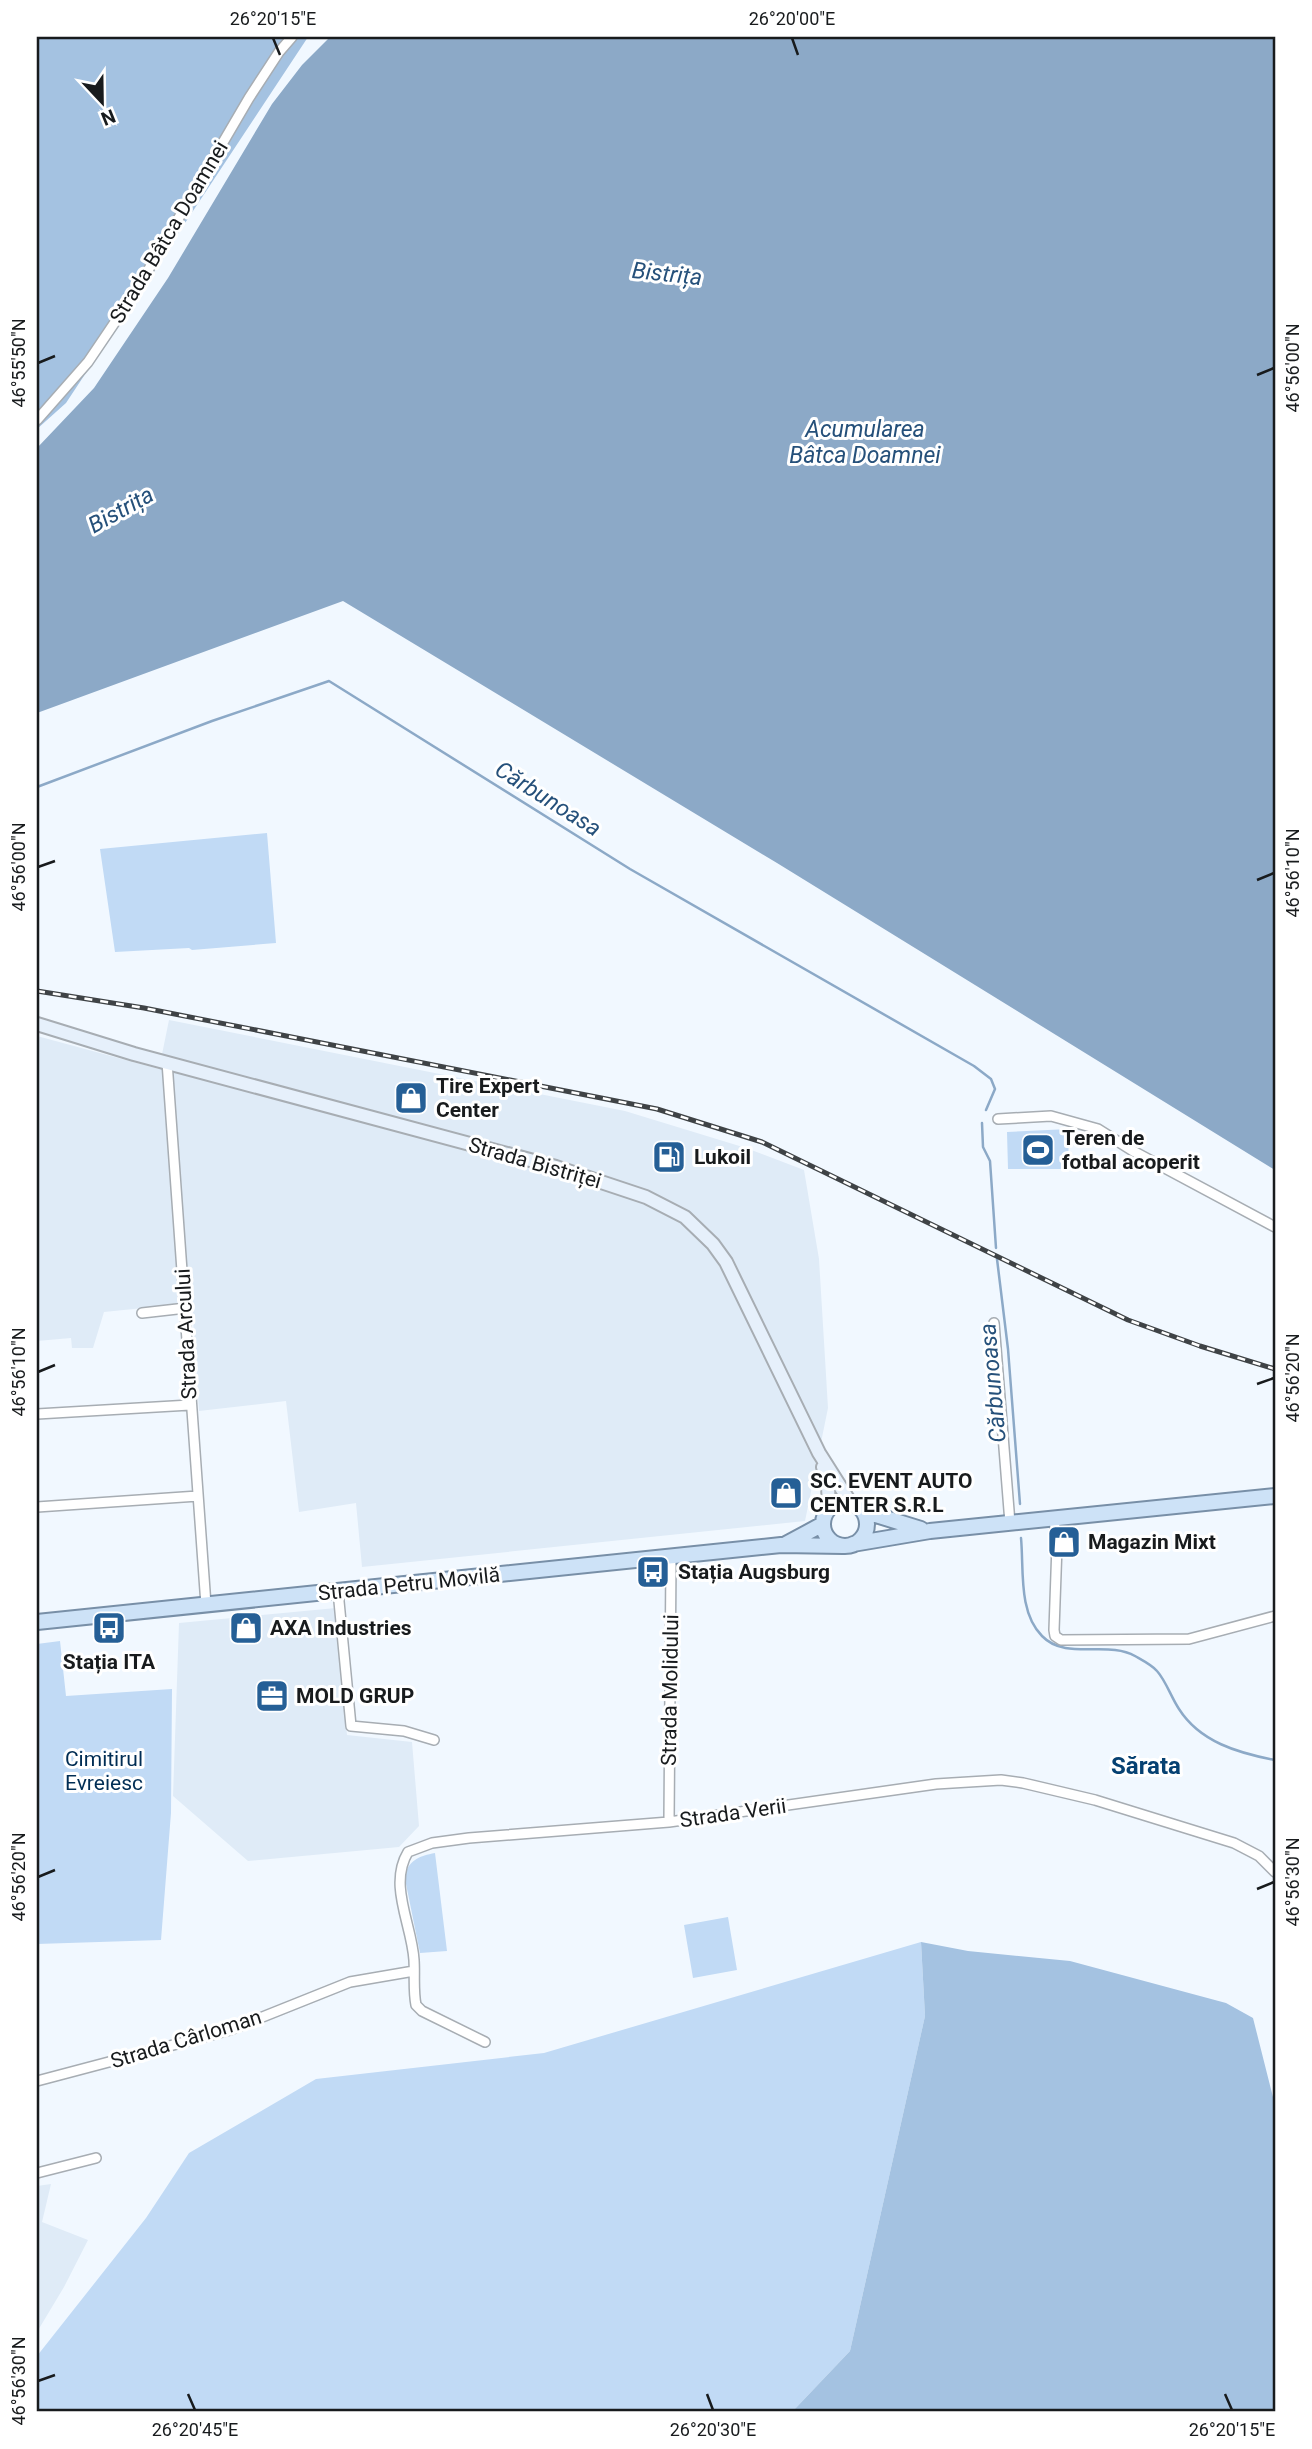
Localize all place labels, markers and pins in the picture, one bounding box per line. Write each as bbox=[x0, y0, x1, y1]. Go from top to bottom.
place label: Tire Expert Center bbox=[436, 1074, 540, 1122]
shop icon: Tire Expert Center bbox=[392, 1079, 430, 1117]
place label: Teren de fotbal acoperit bbox=[1062, 1126, 1200, 1174]
sports icon: Teren de fotbal acoperit bbox=[1019, 1131, 1057, 1169]
fuel station icon: Lukoil bbox=[650, 1138, 688, 1176]
place label: Lukoil bbox=[694, 1145, 751, 1169]
place label: SC. EVENT AUTO CENTER S.R.L bbox=[810, 1469, 973, 1517]
shop icon: SC. EVENT AUTO CENTER S.R.L bbox=[767, 1474, 805, 1512]
shop icon: Magazin Mixt bbox=[1045, 1523, 1083, 1561]
place label: Magazin Mixt bbox=[1088, 1530, 1216, 1554]
bus stop icon: Stația Augsburg bbox=[634, 1553, 672, 1591]
place label: Stația Augsburg bbox=[678, 1560, 830, 1584]
bus stop icon: Stația ITA bbox=[90, 1609, 128, 1647]
shop icon: AXA Industries bbox=[227, 1609, 265, 1647]
place label: AXA Industries bbox=[270, 1616, 412, 1640]
place label: Stația ITA bbox=[63, 1650, 156, 1674]
office icon: MOLD GRUP bbox=[253, 1677, 291, 1715]
place label: MOLD GRUP bbox=[296, 1684, 414, 1708]

